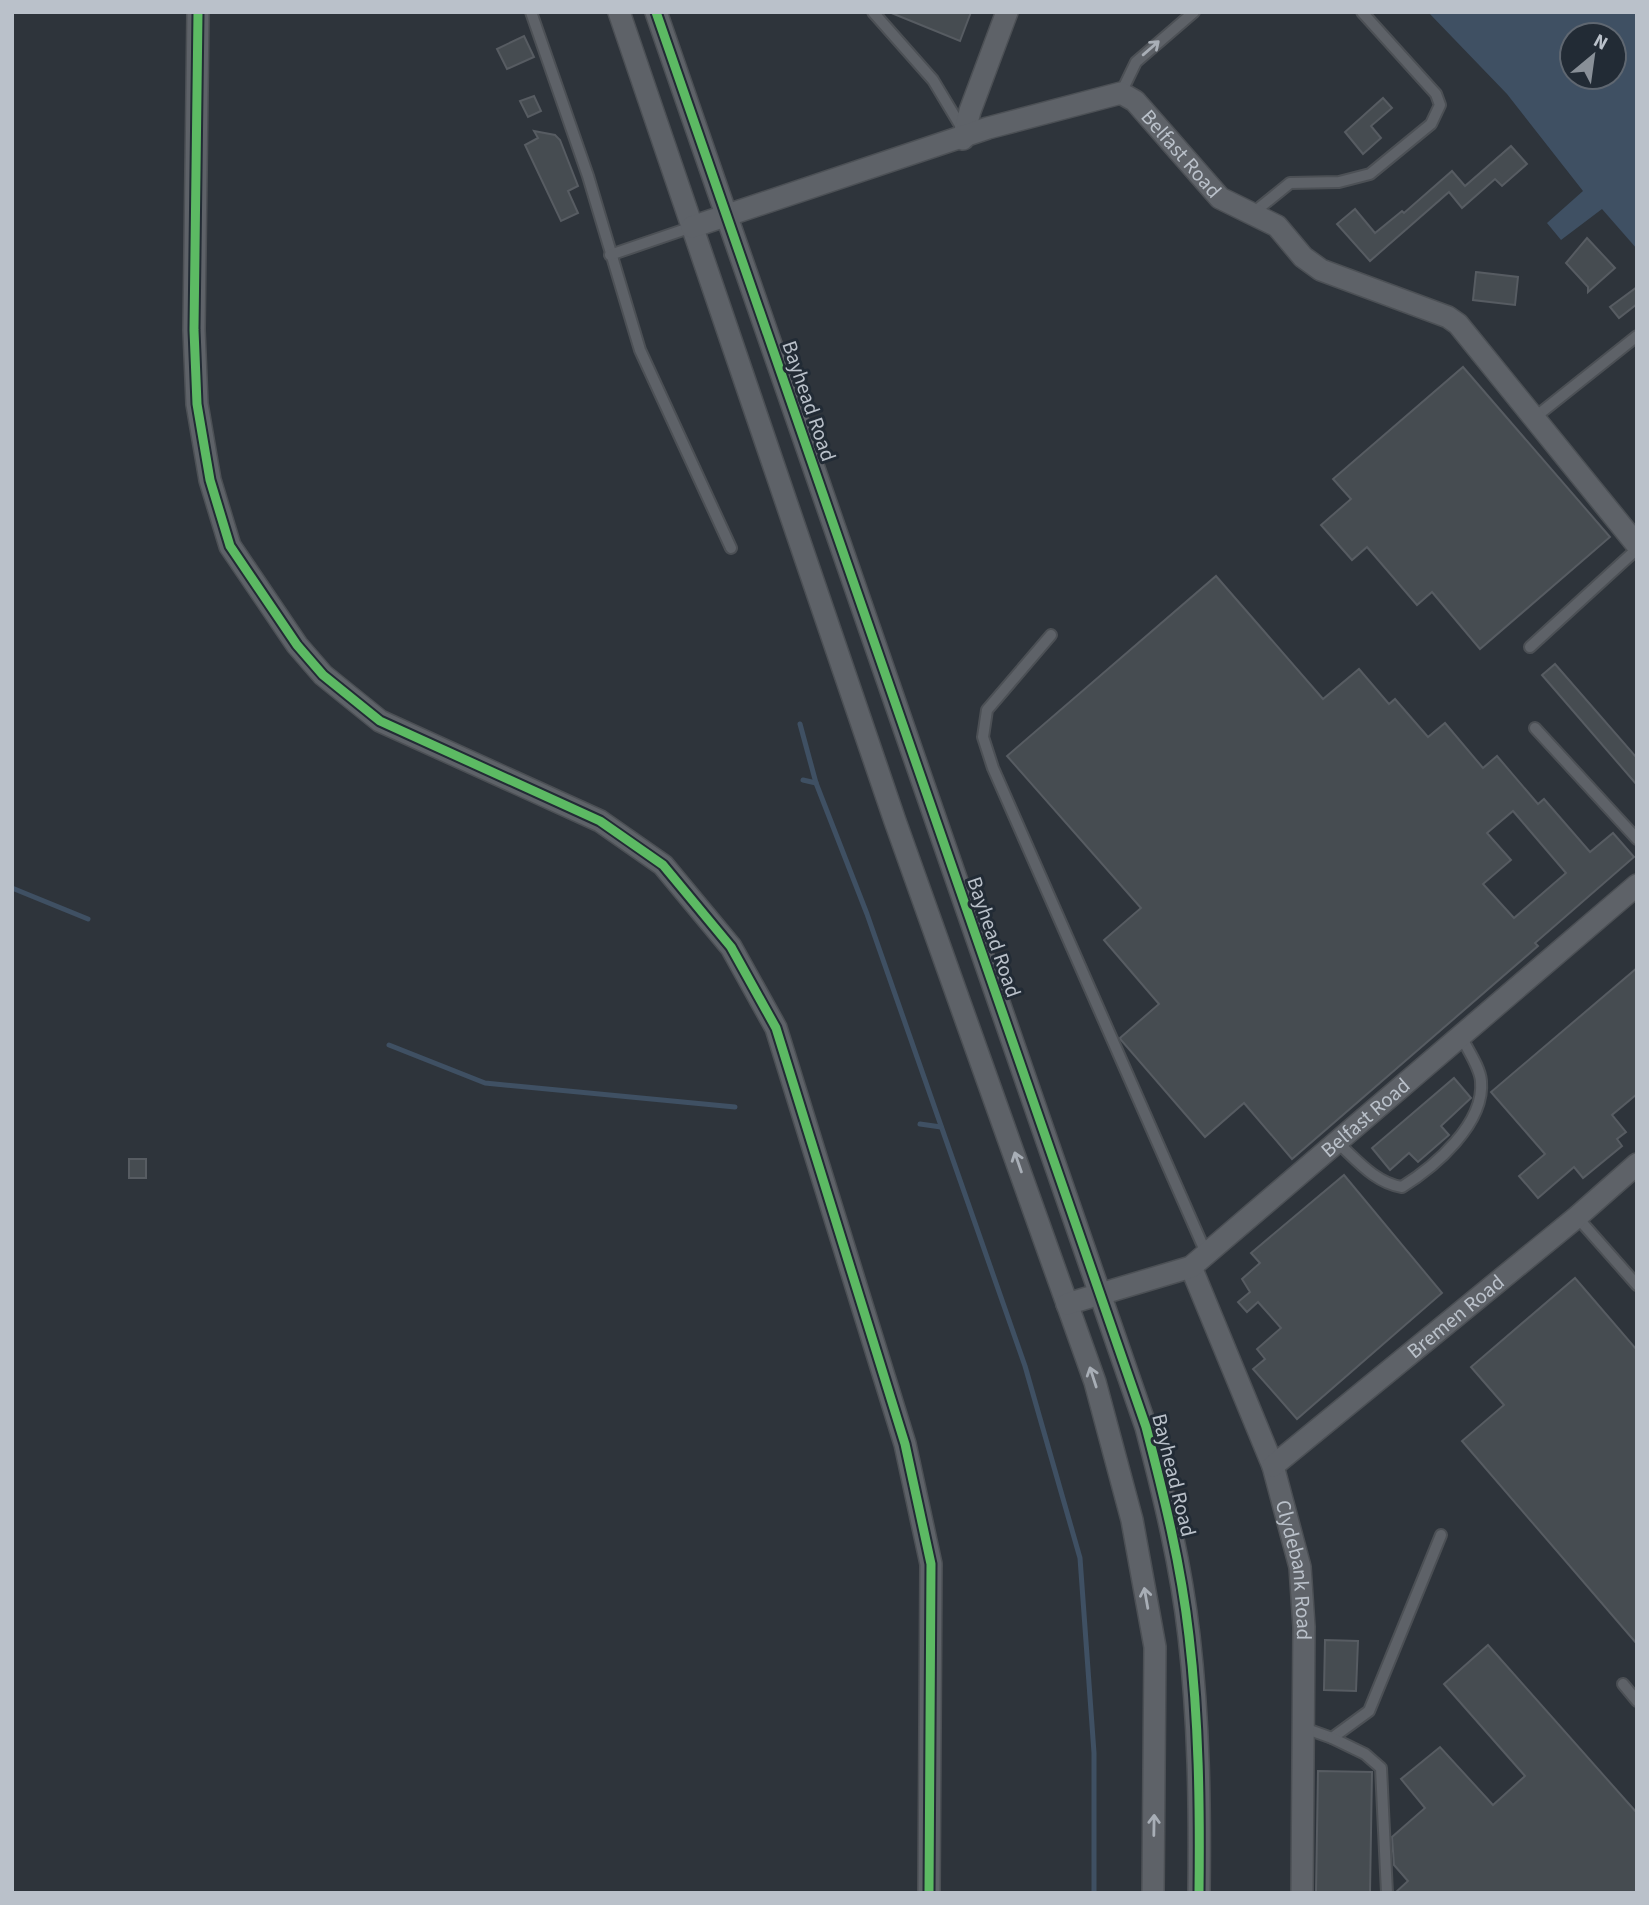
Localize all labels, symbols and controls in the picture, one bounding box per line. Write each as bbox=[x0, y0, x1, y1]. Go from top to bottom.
north arrow bbox=[1558, 21, 1628, 91]
text: N bbox=[1588, 28, 1613, 57]
one-way arrow bbox=[1142, 40, 1160, 56]
street label: Belfast Road bbox=[1134, 103, 1229, 205]
street label: Bayhead Road bbox=[774, 337, 844, 465]
street label: Bayhead Road bbox=[959, 873, 1029, 1001]
street label: Belfast Road bbox=[1314, 1071, 1417, 1165]
one-way arrow bbox=[1010, 1152, 1023, 1174]
street label: Bremen Road bbox=[1400, 1267, 1511, 1366]
one-way arrow bbox=[1085, 1366, 1098, 1388]
street label: Bayhead Road bbox=[1144, 1410, 1204, 1540]
street label: Clydebank Road bbox=[1268, 1497, 1319, 1640]
one-way arrow bbox=[1139, 1587, 1152, 1610]
one-way arrow bbox=[1148, 1813, 1161, 1836]

